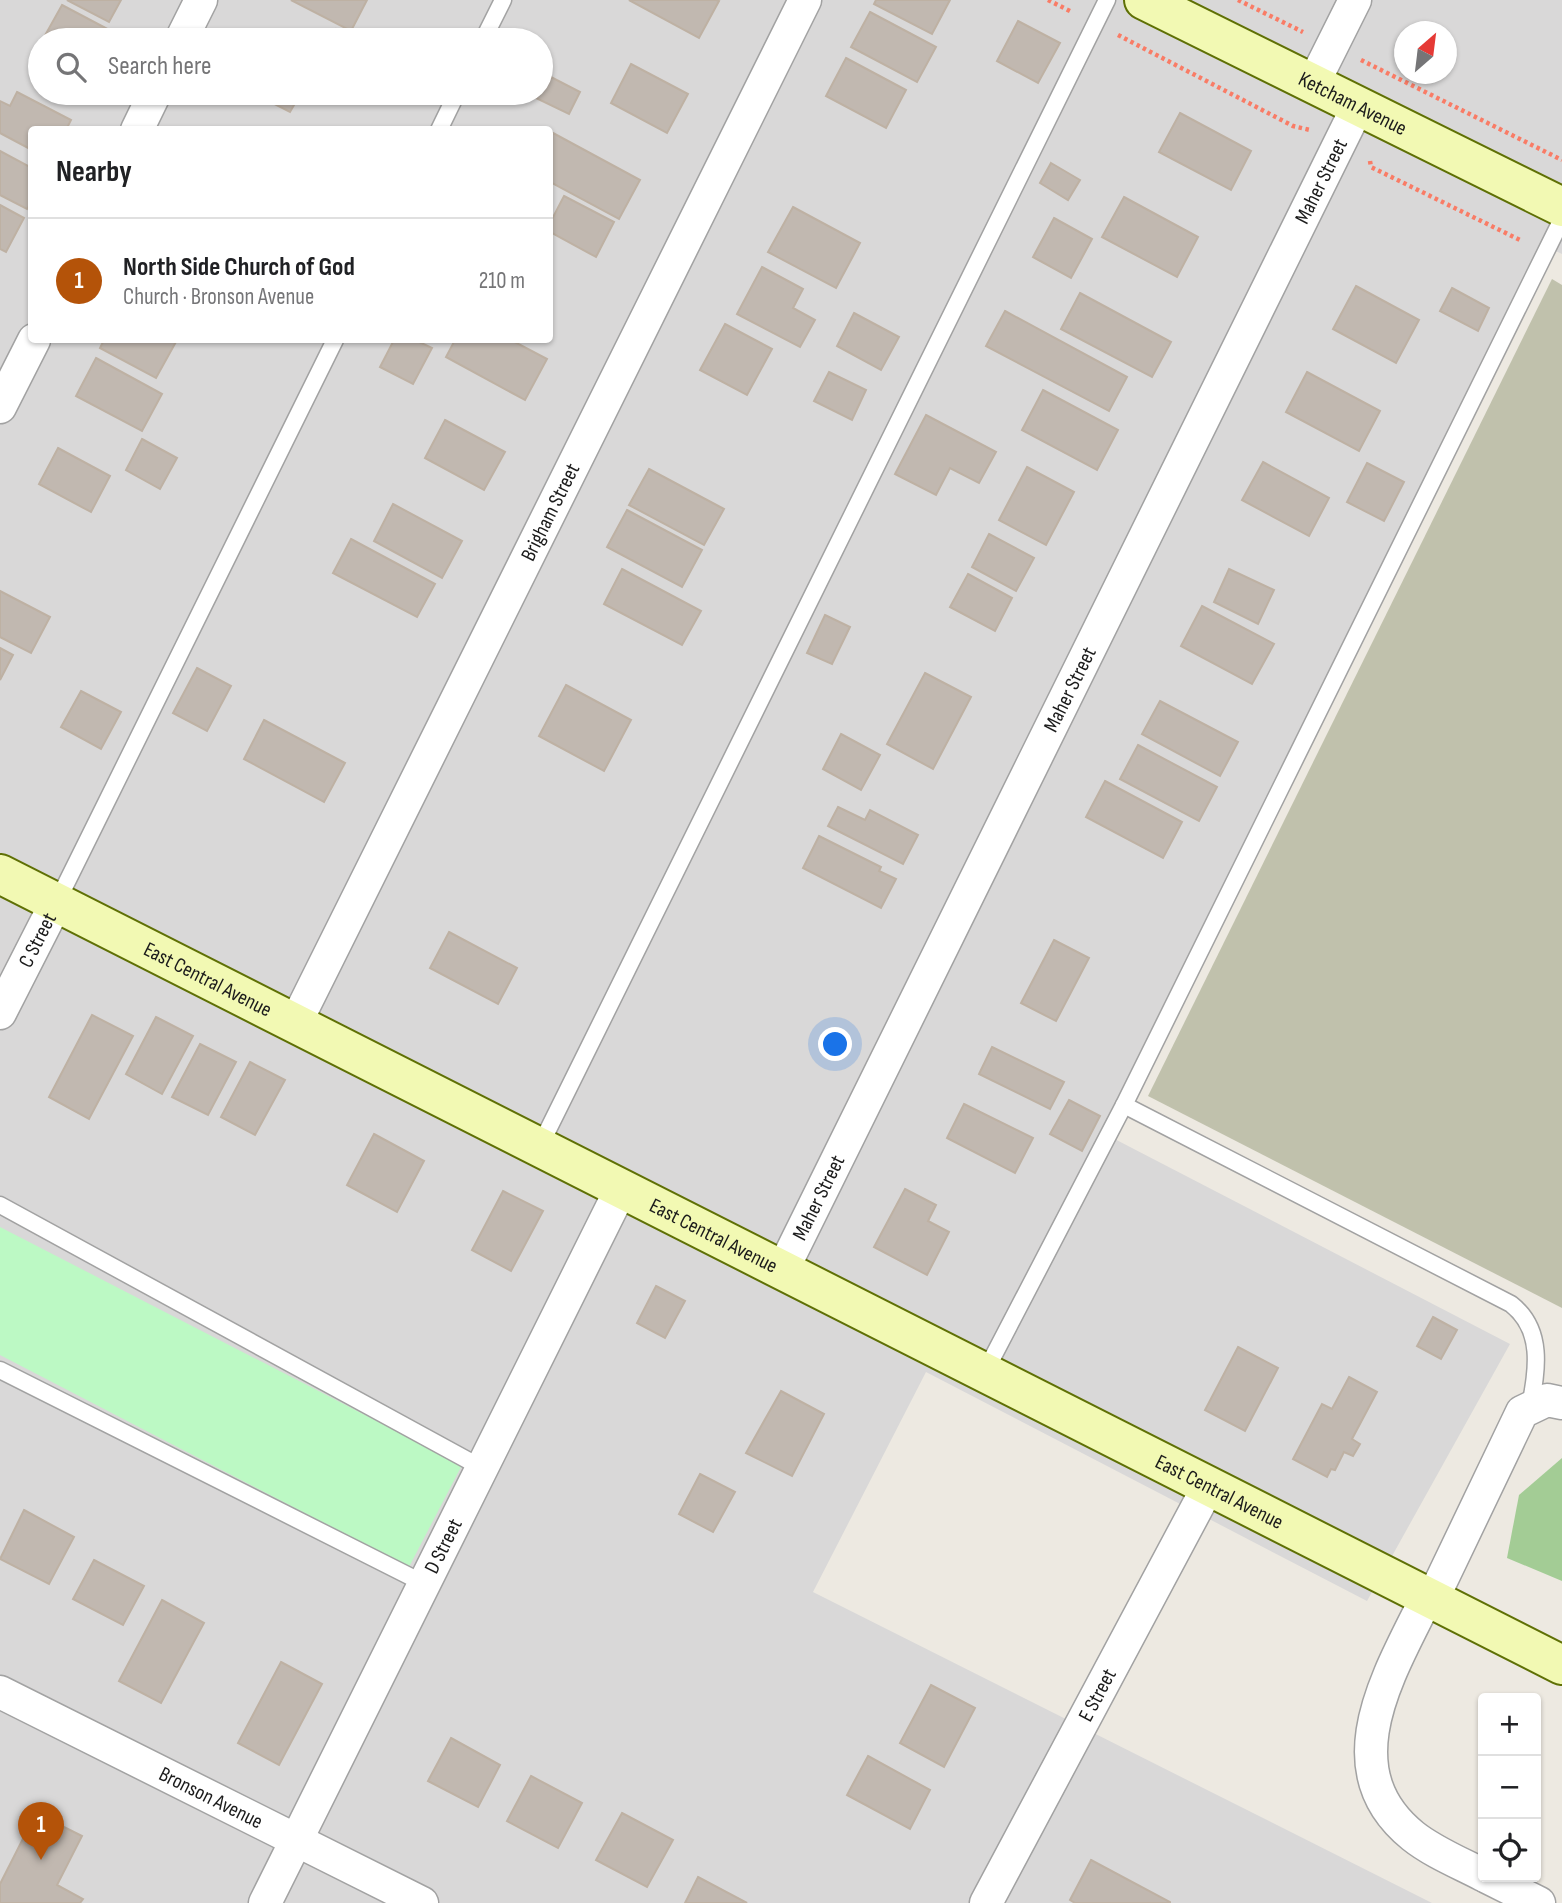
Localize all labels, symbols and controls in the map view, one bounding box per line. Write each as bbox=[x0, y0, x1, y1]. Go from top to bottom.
north arrow bbox=[1394, 21, 1457, 84]
search box bbox=[28, 28, 553, 105]
icon: search bbox=[52, 48, 90, 86]
text: Search here bbox=[108, 51, 211, 82]
street label: Ketcham Avenue bbox=[1295, 66, 1411, 141]
street label: Maher Street bbox=[1289, 134, 1352, 228]
text: Nearby bbox=[56, 154, 132, 190]
text: North Side Church of God bbox=[123, 252, 355, 283]
text: 1 bbox=[74, 267, 84, 295]
text: 210 m bbox=[479, 267, 525, 295]
text: Church · Bronson Avenue bbox=[123, 283, 314, 311]
street label: Brigham Street bbox=[515, 459, 585, 565]
street label: Maher Street bbox=[1038, 643, 1101, 736]
street label: C Street bbox=[13, 908, 61, 971]
street label: East Central Avenue bbox=[140, 936, 276, 1022]
your location bbox=[818, 1027, 852, 1061]
street label: Maher Street bbox=[787, 1151, 850, 1244]
street label: East Central Avenue bbox=[646, 1193, 782, 1278]
street label: East Central Avenue bbox=[1151, 1449, 1288, 1534]
street label: D Street bbox=[419, 1514, 467, 1577]
street label: E Street bbox=[1073, 1664, 1121, 1726]
map controls bbox=[1478, 1693, 1541, 1882]
button: + bbox=[1478, 1693, 1541, 1756]
button: − bbox=[1478, 1756, 1541, 1819]
street label: Bronson Avenue bbox=[155, 1761, 267, 1834]
pin: 1 bbox=[18, 1802, 64, 1860]
button: locate bbox=[1478, 1819, 1541, 1882]

